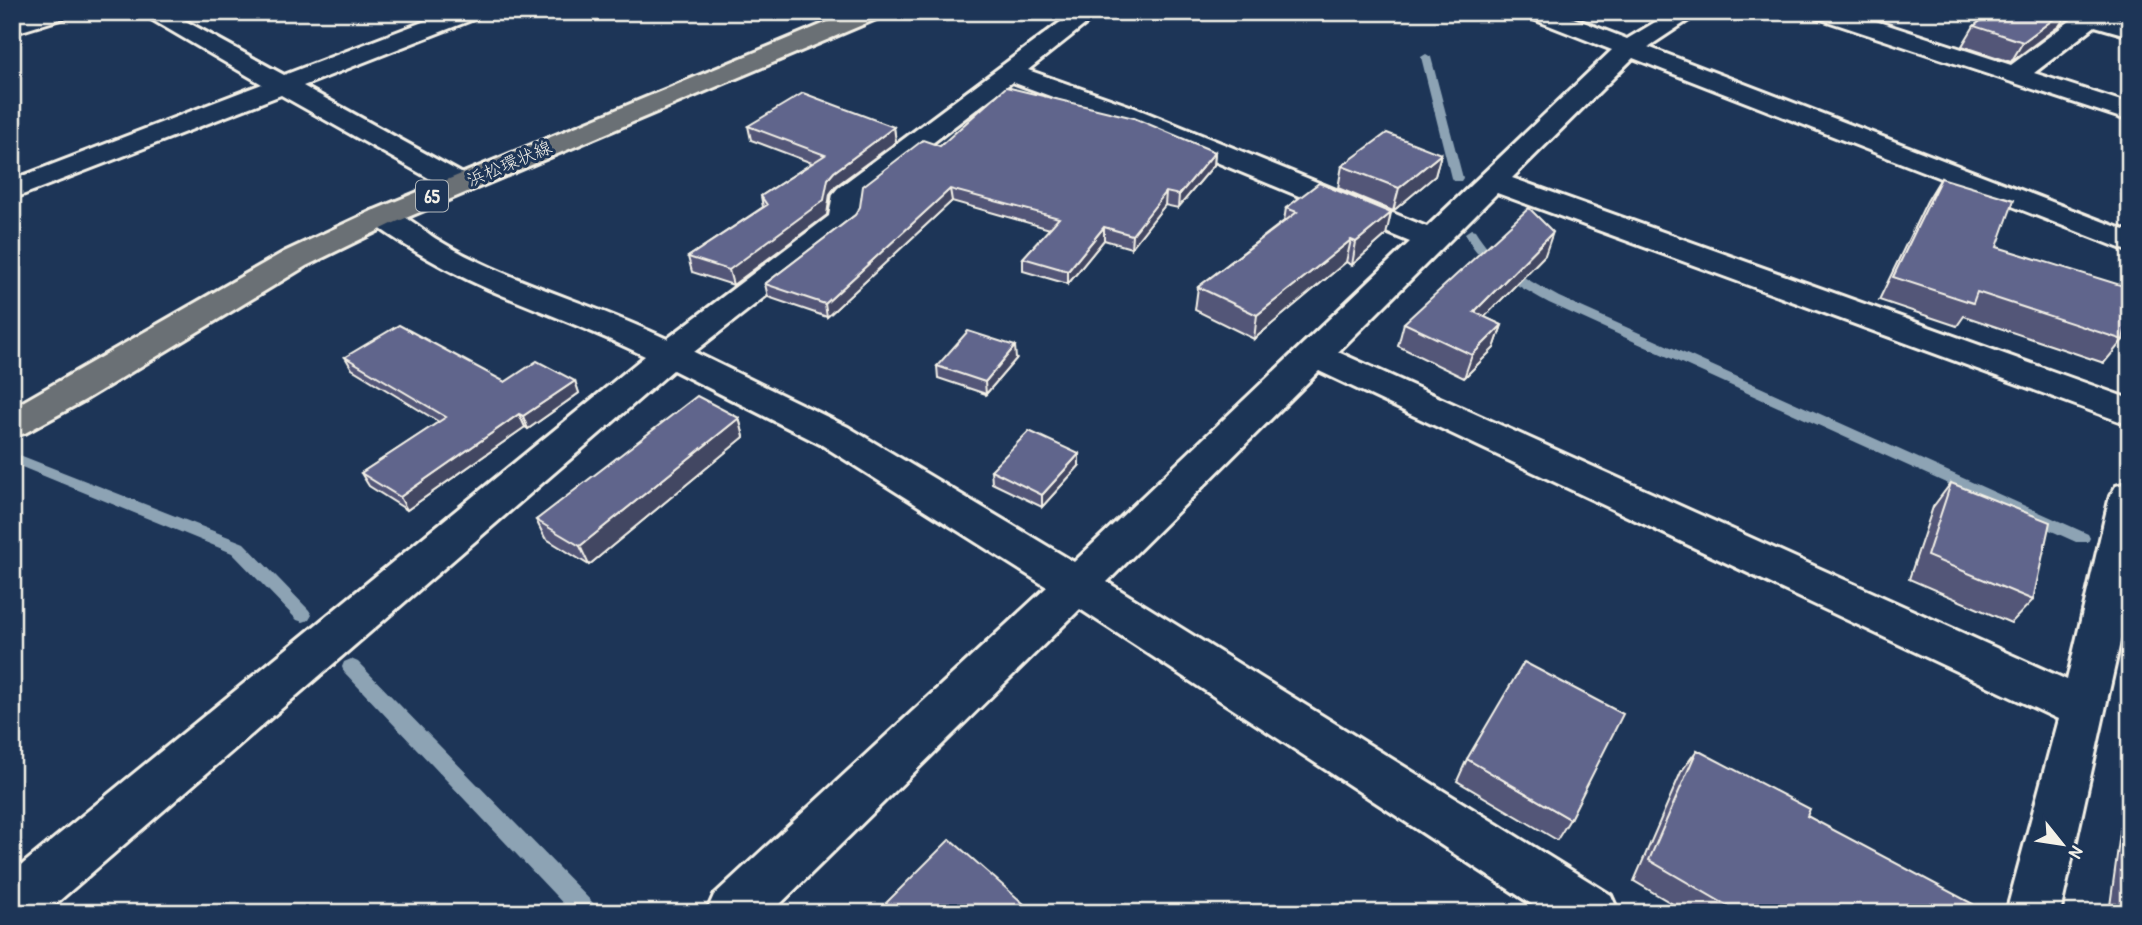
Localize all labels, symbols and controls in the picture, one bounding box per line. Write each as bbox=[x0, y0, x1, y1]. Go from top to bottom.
street label: 浜松環状線 bbox=[463, 134, 555, 192]
road number: 65 bbox=[416, 180, 448, 212]
north arrow bbox=[2026, 810, 2096, 880]
text: N bbox=[2063, 842, 2091, 863]

